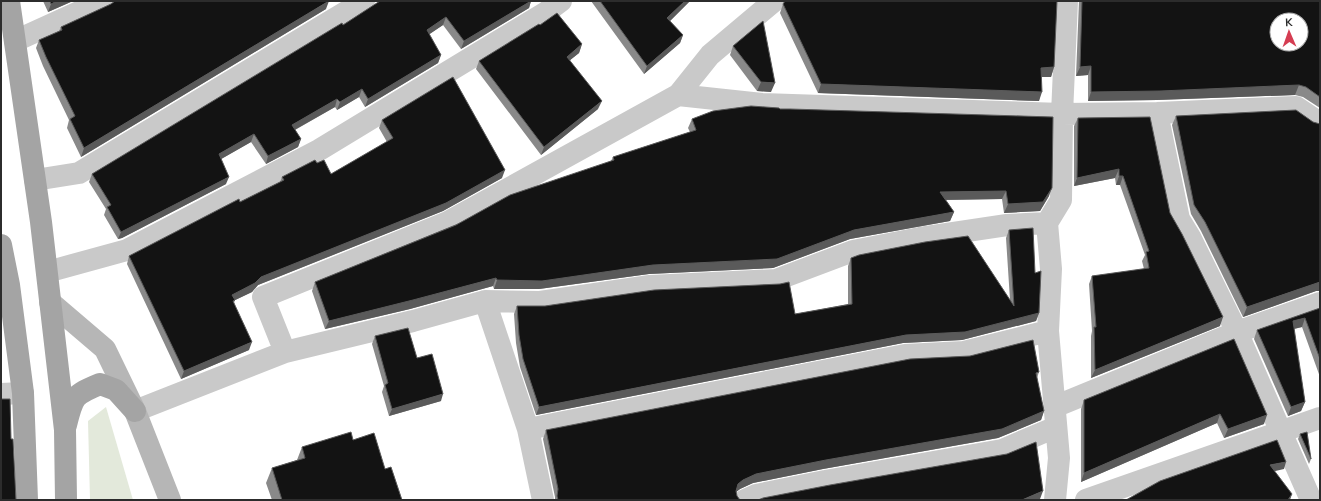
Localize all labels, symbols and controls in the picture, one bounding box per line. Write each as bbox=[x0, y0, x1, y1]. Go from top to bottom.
north arrow bbox=[1269, 12, 1309, 52]
text: K bbox=[1285, 15, 1293, 29]

